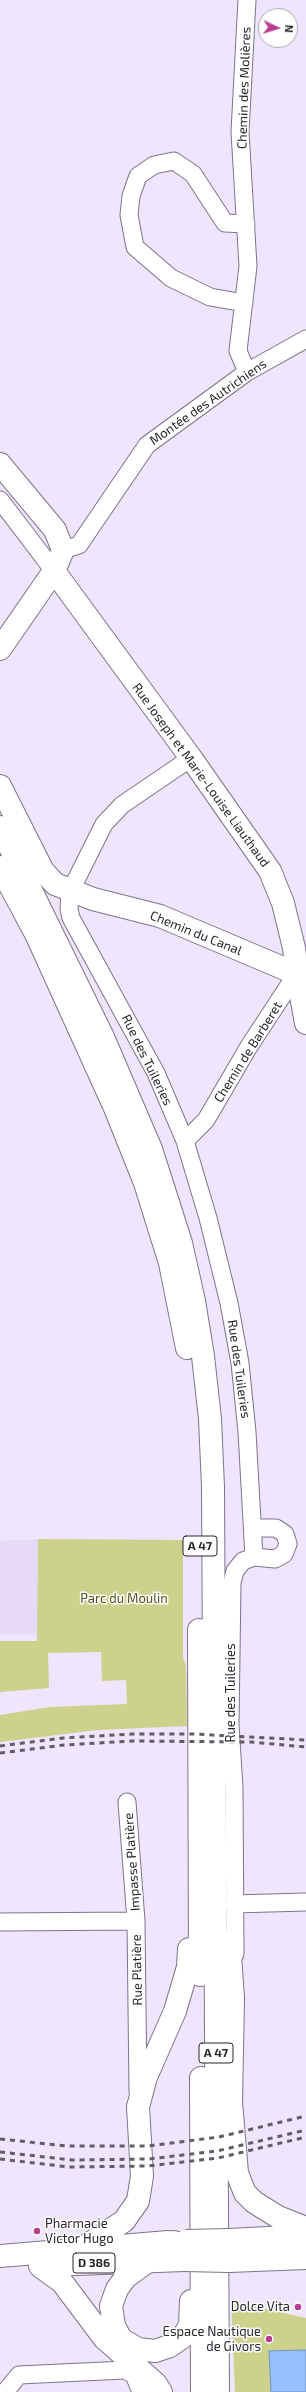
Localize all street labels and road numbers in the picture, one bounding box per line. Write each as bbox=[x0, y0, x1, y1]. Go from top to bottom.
street label: Chemin des Molières bbox=[234, 27, 254, 149]
street label: Montée des Autrichiens bbox=[146, 356, 270, 448]
street label: Rue Joseph et Marie-Louise Liauthaud bbox=[129, 680, 273, 870]
street label: Chemin du Canal bbox=[148, 907, 244, 959]
street label: Chemin de Barberet bbox=[211, 999, 285, 1105]
street label: Rue des Tuileries bbox=[118, 1012, 176, 1108]
street label: Rue des Tuileries bbox=[224, 1319, 254, 1419]
road number: A 47 bbox=[183, 1536, 217, 1556]
street label: Rue des Tuileries bbox=[223, 1643, 239, 1743]
street label: Impasse Platière bbox=[121, 1812, 143, 1912]
street label: Rue Platière bbox=[129, 1934, 145, 2006]
road number: A 47 bbox=[199, 2043, 233, 2063]
road number: D 386 bbox=[73, 2253, 115, 2273]

